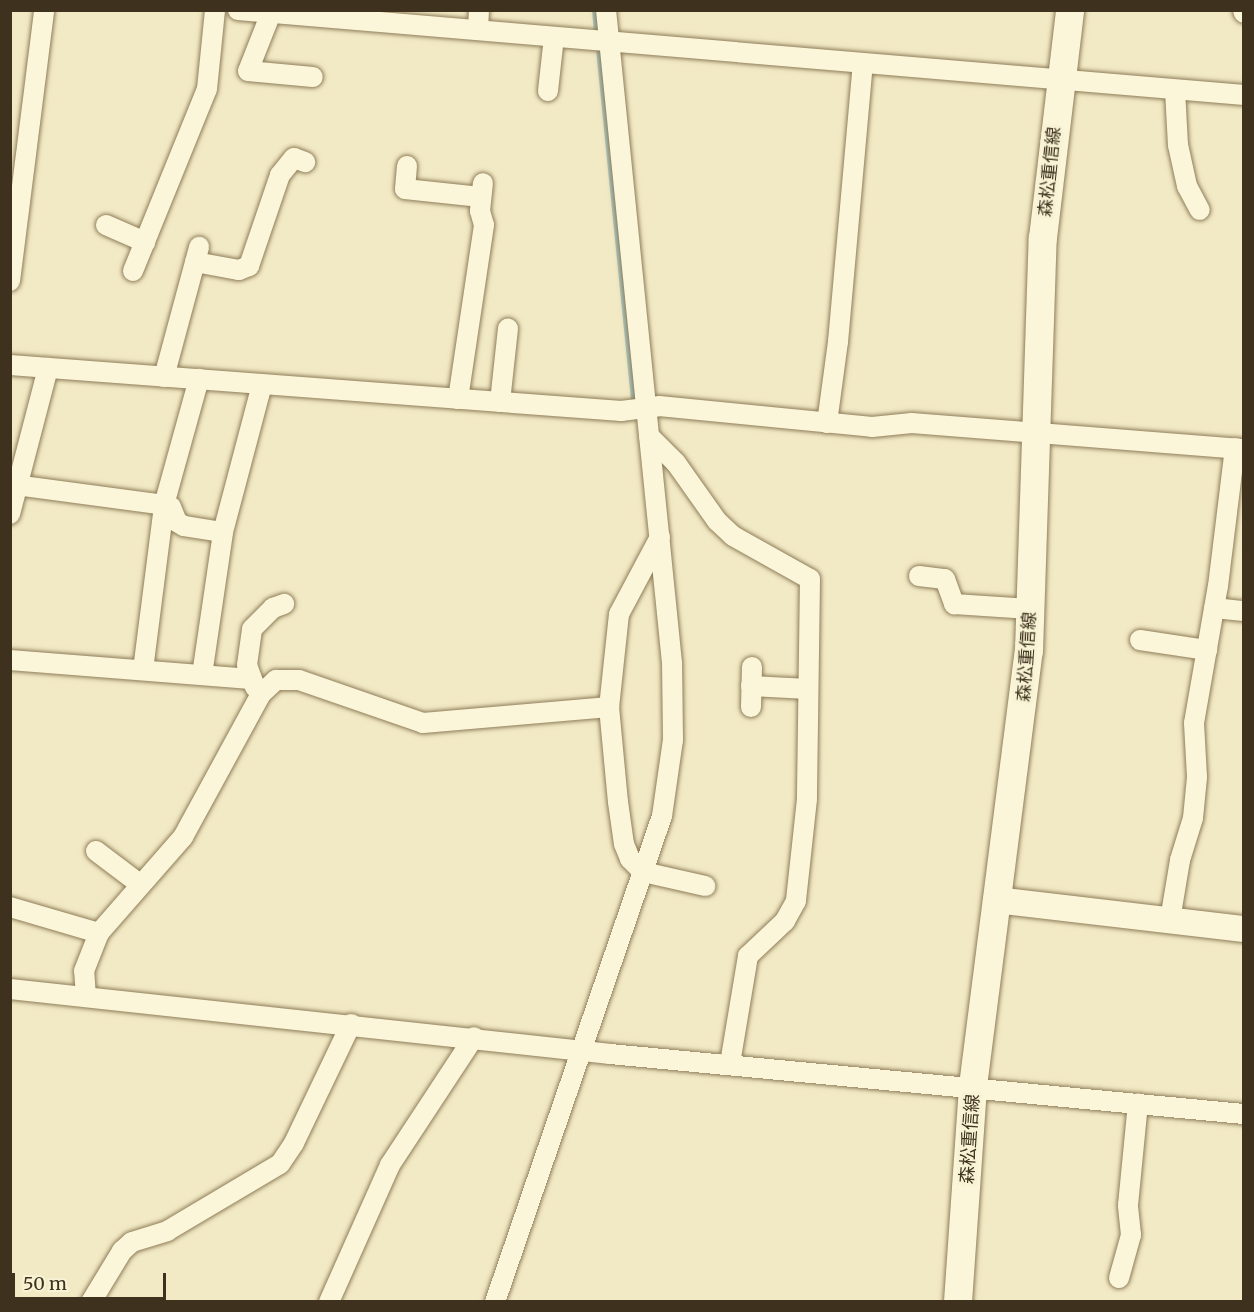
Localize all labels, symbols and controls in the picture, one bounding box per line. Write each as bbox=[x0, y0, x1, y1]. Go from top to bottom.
street label: 森松重信線 bbox=[1035, 126, 1065, 218]
street label: 森松重信線 bbox=[1013, 611, 1041, 703]
street label: 森松重信線 bbox=[956, 1093, 984, 1185]
scale bar bbox=[15, 1261, 170, 1299]
text: 50 m bbox=[23, 1272, 67, 1295]

